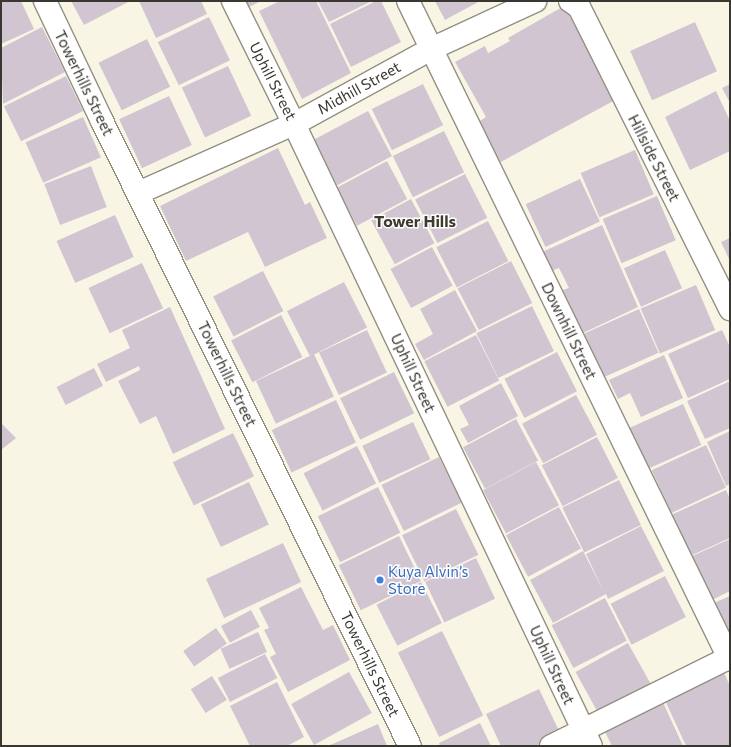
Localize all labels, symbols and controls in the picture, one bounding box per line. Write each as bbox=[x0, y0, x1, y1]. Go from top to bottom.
street label: Towerhills Street bbox=[51, 27, 117, 139]
street label: Uphill Street bbox=[246, 39, 300, 123]
street label: Midhill Street bbox=[314, 58, 404, 118]
street label: Hillside Street bbox=[624, 111, 684, 205]
district label: Tower Hills bbox=[374, 211, 456, 231]
street label: Downhill Street bbox=[538, 280, 600, 382]
street label: Towerhills Street bbox=[194, 318, 260, 430]
street label: Uphill Street bbox=[387, 331, 439, 415]
place label: Kuya Alvin’s Store bbox=[388, 562, 468, 597]
marker: Kuya Alvin’s Store bbox=[375, 575, 385, 585]
street label: Towerhills Street bbox=[337, 608, 403, 720]
street label: Uphill Street bbox=[526, 623, 578, 707]

